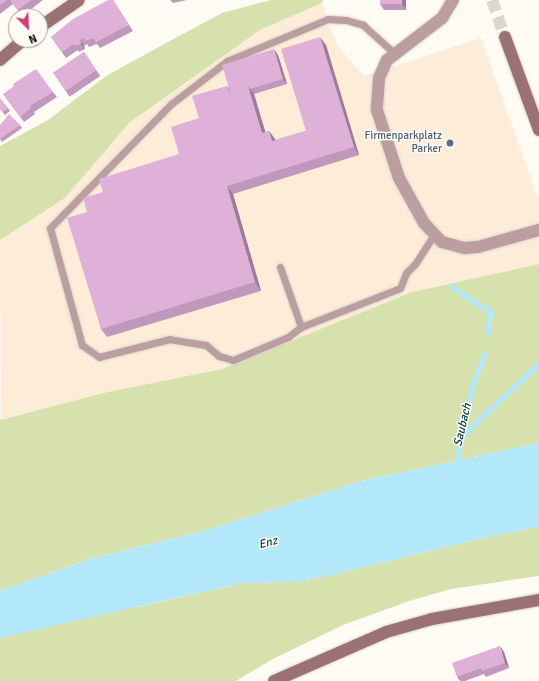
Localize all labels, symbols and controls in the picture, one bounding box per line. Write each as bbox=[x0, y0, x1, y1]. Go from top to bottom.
north arrow bbox=[8, 8, 48, 48]
text: N bbox=[27, 31, 39, 46]
place label: Firmenparkplatz Parker bbox=[365, 130, 442, 156]
marker: Firmenparkplatz Parker bbox=[445, 138, 455, 148]
water label: Saubach bbox=[451, 402, 475, 448]
water label: Enz bbox=[257, 534, 279, 552]

